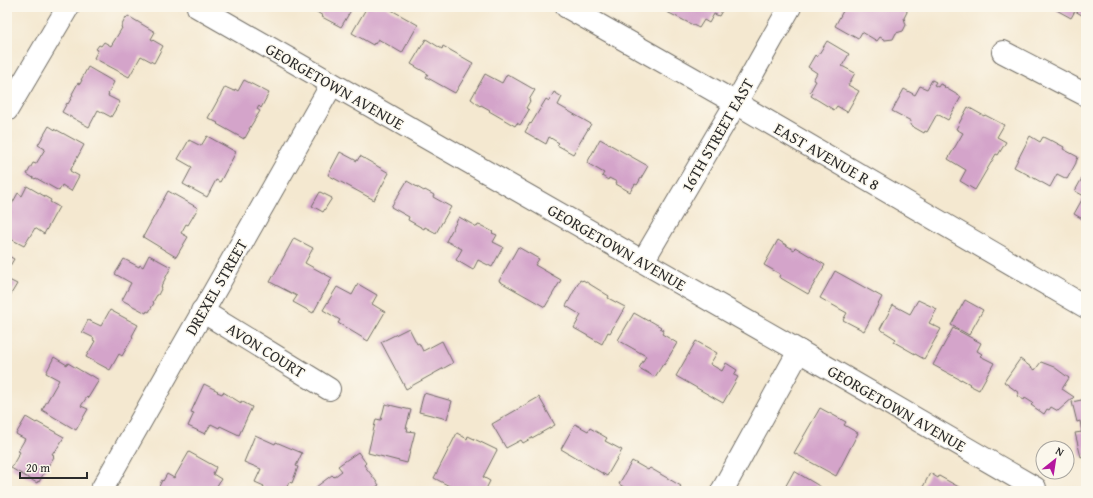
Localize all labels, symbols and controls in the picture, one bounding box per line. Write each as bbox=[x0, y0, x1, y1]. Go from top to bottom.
street label: GEORGETOWN AVENUE bbox=[261, 37, 409, 135]
street label: 16TH STREET EAST bbox=[675, 74, 759, 196]
street label: EAST AVENUE R 8 bbox=[770, 116, 884, 196]
street label: GEORGETOWN AVENUE bbox=[543, 198, 691, 296]
street label: DREXEL STREET bbox=[179, 234, 253, 340]
street label: AVON COURT bbox=[222, 316, 310, 384]
street label: GEORGETOWN AVENUE bbox=[823, 359, 971, 457]
north arrow bbox=[1035, 440, 1075, 480]
text: N bbox=[1053, 443, 1068, 460]
scale bar bbox=[20, 454, 87, 480]
text: 20 m bbox=[26, 459, 50, 476]

